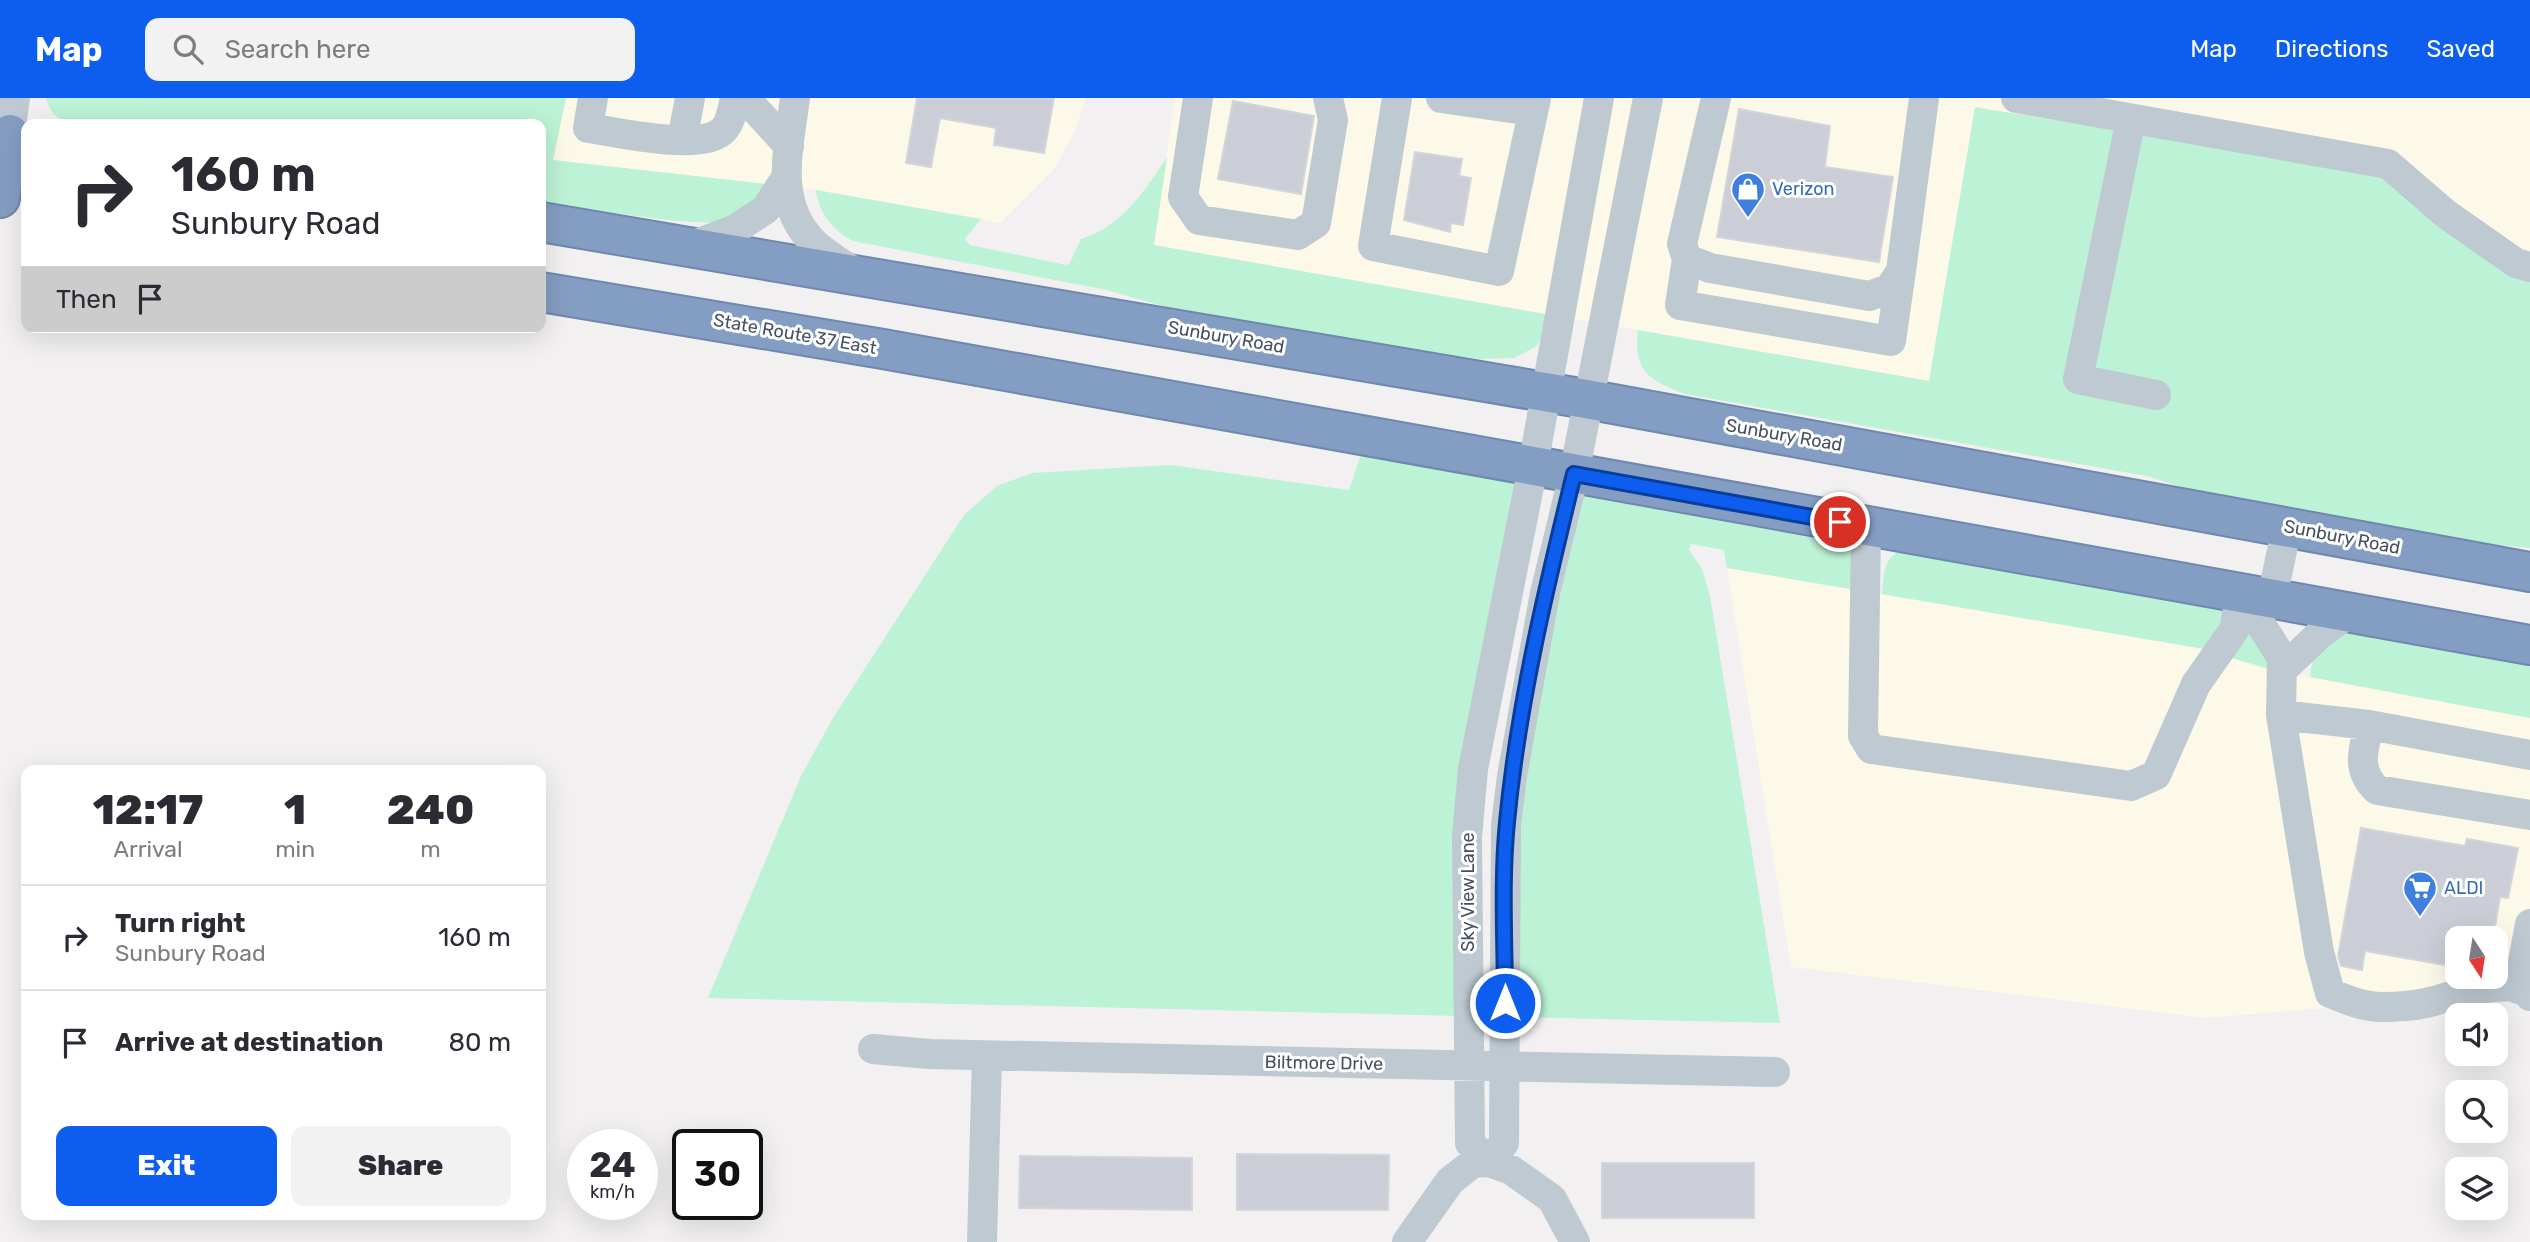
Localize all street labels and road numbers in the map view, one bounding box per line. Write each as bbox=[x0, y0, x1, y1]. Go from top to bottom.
street label: State Route 37 East bbox=[712, 309, 878, 359]
street label: Sunbury Road bbox=[1166, 316, 1286, 358]
street label: Sunbury Road bbox=[1724, 414, 1844, 456]
street label: Sunbury Road bbox=[2282, 515, 2402, 559]
street label: Sky View Lane bbox=[1457, 832, 1479, 952]
street label: Biltmore Drive bbox=[1265, 1051, 1383, 1075]

